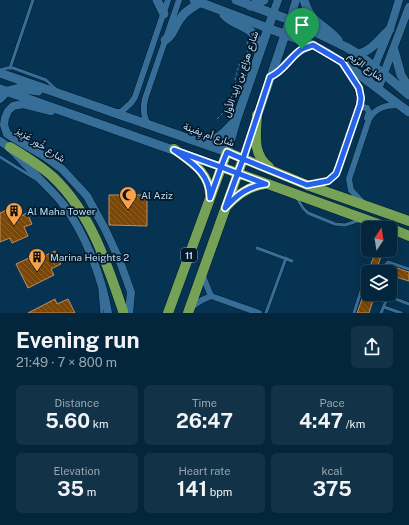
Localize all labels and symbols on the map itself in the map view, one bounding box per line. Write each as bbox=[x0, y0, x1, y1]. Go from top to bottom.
pin bbox=[285, 8, 319, 49]
street label: شارع هزاع بن زايد الأول bbox=[220, 29, 261, 119]
street label: شارع الرِّيم bbox=[345, 49, 386, 84]
street label: شارع أم يِفينة bbox=[181, 120, 236, 151]
street label: شارع خُور عَزِيز bbox=[12, 123, 68, 167]
mosque icon: Al Aziz bbox=[118, 185, 138, 210]
place label: Al Aziz bbox=[141, 189, 173, 201]
building icon: Al Maha Tower bbox=[4, 201, 24, 226]
place label: Al Maha Tower bbox=[27, 205, 96, 217]
north arrow bbox=[361, 221, 397, 257]
building icon: Marina Heights 2 bbox=[27, 247, 47, 272]
road number: 11 bbox=[181, 248, 197, 262]
place label: Marina Heights 2 bbox=[50, 251, 129, 263]

